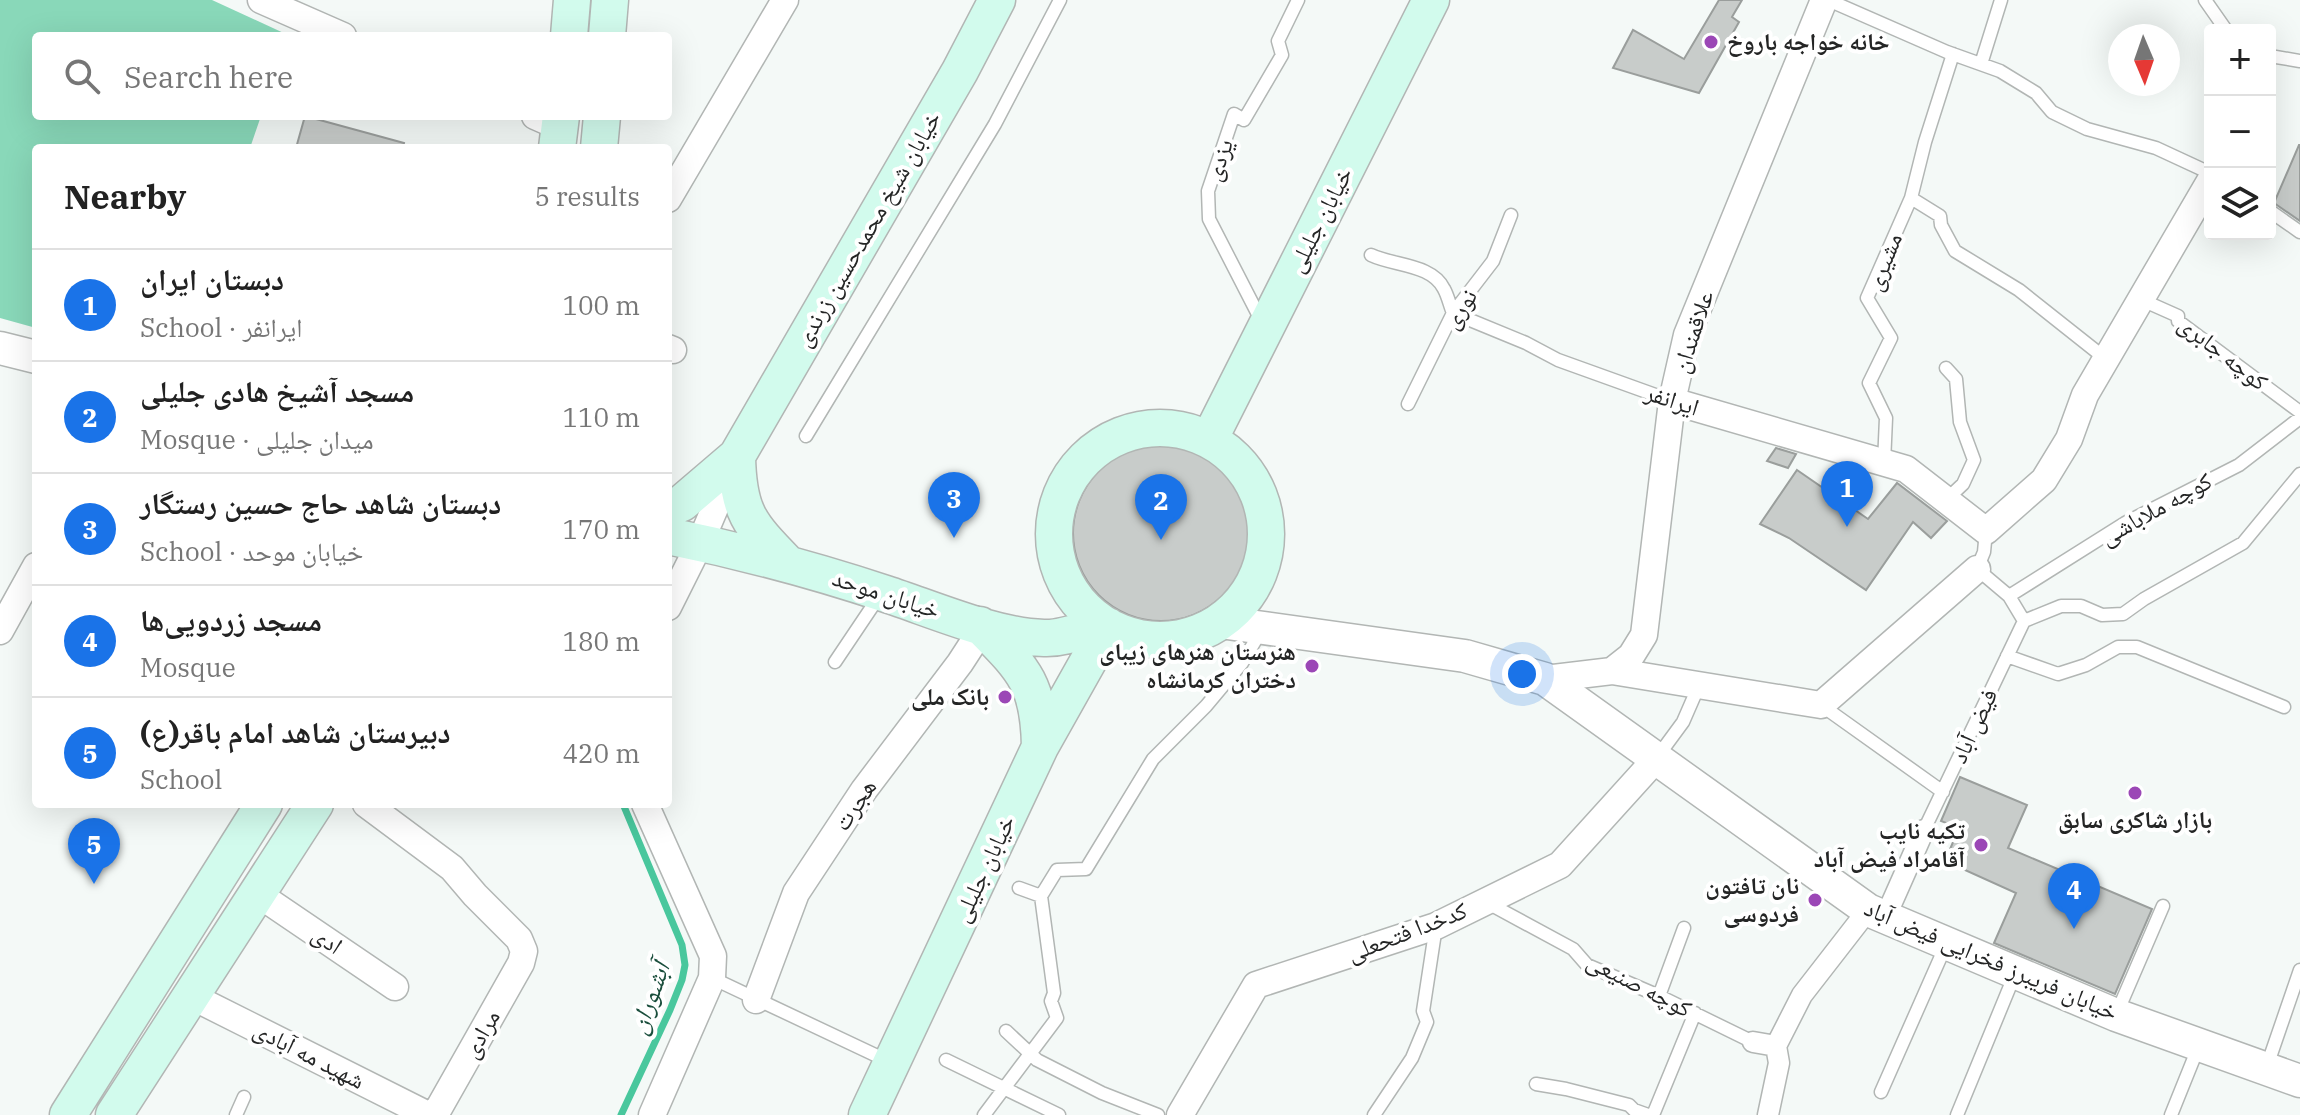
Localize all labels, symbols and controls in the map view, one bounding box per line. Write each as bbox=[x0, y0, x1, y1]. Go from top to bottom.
north arrow bbox=[2108, 24, 2180, 96]
map controls bbox=[2204, 24, 2276, 240]
button: + bbox=[2204, 24, 2276, 96]
place label: خانه خواجه باروخ bbox=[1727, 25, 1889, 57]
search box bbox=[32, 32, 672, 120]
marker: خانه خواجه باروخ bbox=[1702, 33, 1720, 51]
icon: search bbox=[60, 54, 104, 98]
text: Search here bbox=[124, 57, 293, 96]
button: − bbox=[2204, 96, 2276, 168]
street label: خیابان شیخ محمدحسین زرندی bbox=[786, 105, 948, 352]
street label: یزدی bbox=[1196, 134, 1240, 185]
street label: خیابان جلیلی bbox=[1279, 161, 1359, 278]
button: layers bbox=[2204, 168, 2276, 240]
text: Nearby bbox=[64, 174, 186, 218]
text: 5 results bbox=[534, 179, 640, 213]
street label: مشیری bbox=[1857, 228, 1909, 295]
text: دبستان ایران bbox=[140, 259, 284, 298]
street label: نوری bbox=[1434, 282, 1484, 335]
street label: علاقمندان bbox=[1664, 286, 1720, 377]
text: 1 bbox=[82, 288, 98, 322]
text: 100 m bbox=[562, 288, 640, 322]
street label: کوچه جابری bbox=[2172, 307, 2275, 397]
text: School · ایرانفر bbox=[140, 310, 302, 344]
text: مسجد آشیخ هادی جلیلی bbox=[140, 371, 414, 410]
street label: ایرانفر bbox=[1640, 375, 1703, 423]
text: 2 bbox=[82, 400, 98, 434]
text: 110 m bbox=[562, 400, 640, 434]
text: Mosque · میدان جلیلی bbox=[140, 422, 374, 456]
pin: 1 bbox=[1821, 461, 1873, 527]
street label: کوچه ملاباشی bbox=[2094, 464, 2217, 552]
pin: 3 bbox=[928, 472, 980, 538]
pin: 2 bbox=[1135, 474, 1187, 540]
text: دبستان شاهد حاج حسین رستگار bbox=[140, 483, 501, 522]
text: 3 bbox=[82, 512, 98, 546]
text: 170 m bbox=[562, 512, 640, 546]
text: School · خیابان موحد bbox=[140, 534, 363, 568]
street label: خیابان موحد bbox=[829, 561, 944, 625]
text: مسجد زردویی‌ها bbox=[140, 600, 322, 639]
text: 4 bbox=[82, 624, 98, 658]
text: 180 m bbox=[562, 624, 640, 658]
place label: هنرستان هنرهای زیبای دختران کرمانشاه bbox=[1099, 635, 1296, 695]
text: Mosque bbox=[140, 650, 236, 684]
your location bbox=[1502, 654, 1542, 694]
marker: هنرستان هنرهای زیبای دختران کرمانشاه bbox=[1303, 657, 1321, 675]
place label: بانک ملی bbox=[911, 680, 989, 712]
street label: فیض آباد bbox=[1942, 683, 2004, 768]
marker: بانک ملی bbox=[996, 688, 1014, 706]
text: دبیرستان شاهد امام باقر(ع) bbox=[140, 712, 450, 751]
text: 5 bbox=[82, 736, 98, 770]
text: 420 m bbox=[562, 736, 640, 770]
text: School bbox=[140, 762, 222, 796]
street label: هجرت bbox=[825, 772, 883, 837]
marker: بازار شاکری سابق bbox=[2126, 784, 2144, 802]
place label: بازار شاکری سابق bbox=[2058, 803, 2212, 835]
street label: خیابان جلیلی bbox=[944, 810, 1022, 927]
place label: تکیه نایب آقامراد فیض آباد bbox=[1814, 814, 1966, 874]
pin: 5 bbox=[68, 818, 120, 884]
marker: تکیه نایب آقامراد فیض آباد bbox=[1972, 836, 1990, 854]
pin: 4 bbox=[2048, 863, 2100, 929]
place label: نان تافتون فردوسی bbox=[1705, 869, 1799, 929]
marker: نان تافتون فردوسی bbox=[1806, 891, 1824, 909]
street label: خیابان فریبرز فخرایی فیض آباد bbox=[1860, 891, 2123, 1027]
street label: کدخدا فتحعلی bbox=[1342, 893, 1471, 969]
street label: ادی bbox=[306, 917, 349, 961]
street label: کوچه صنیعی bbox=[1581, 944, 1697, 1024]
water label: آبشوران bbox=[619, 951, 679, 1038]
street label: مرادی bbox=[453, 1003, 507, 1064]
street label: شهید مه آبادی bbox=[248, 1012, 371, 1096]

